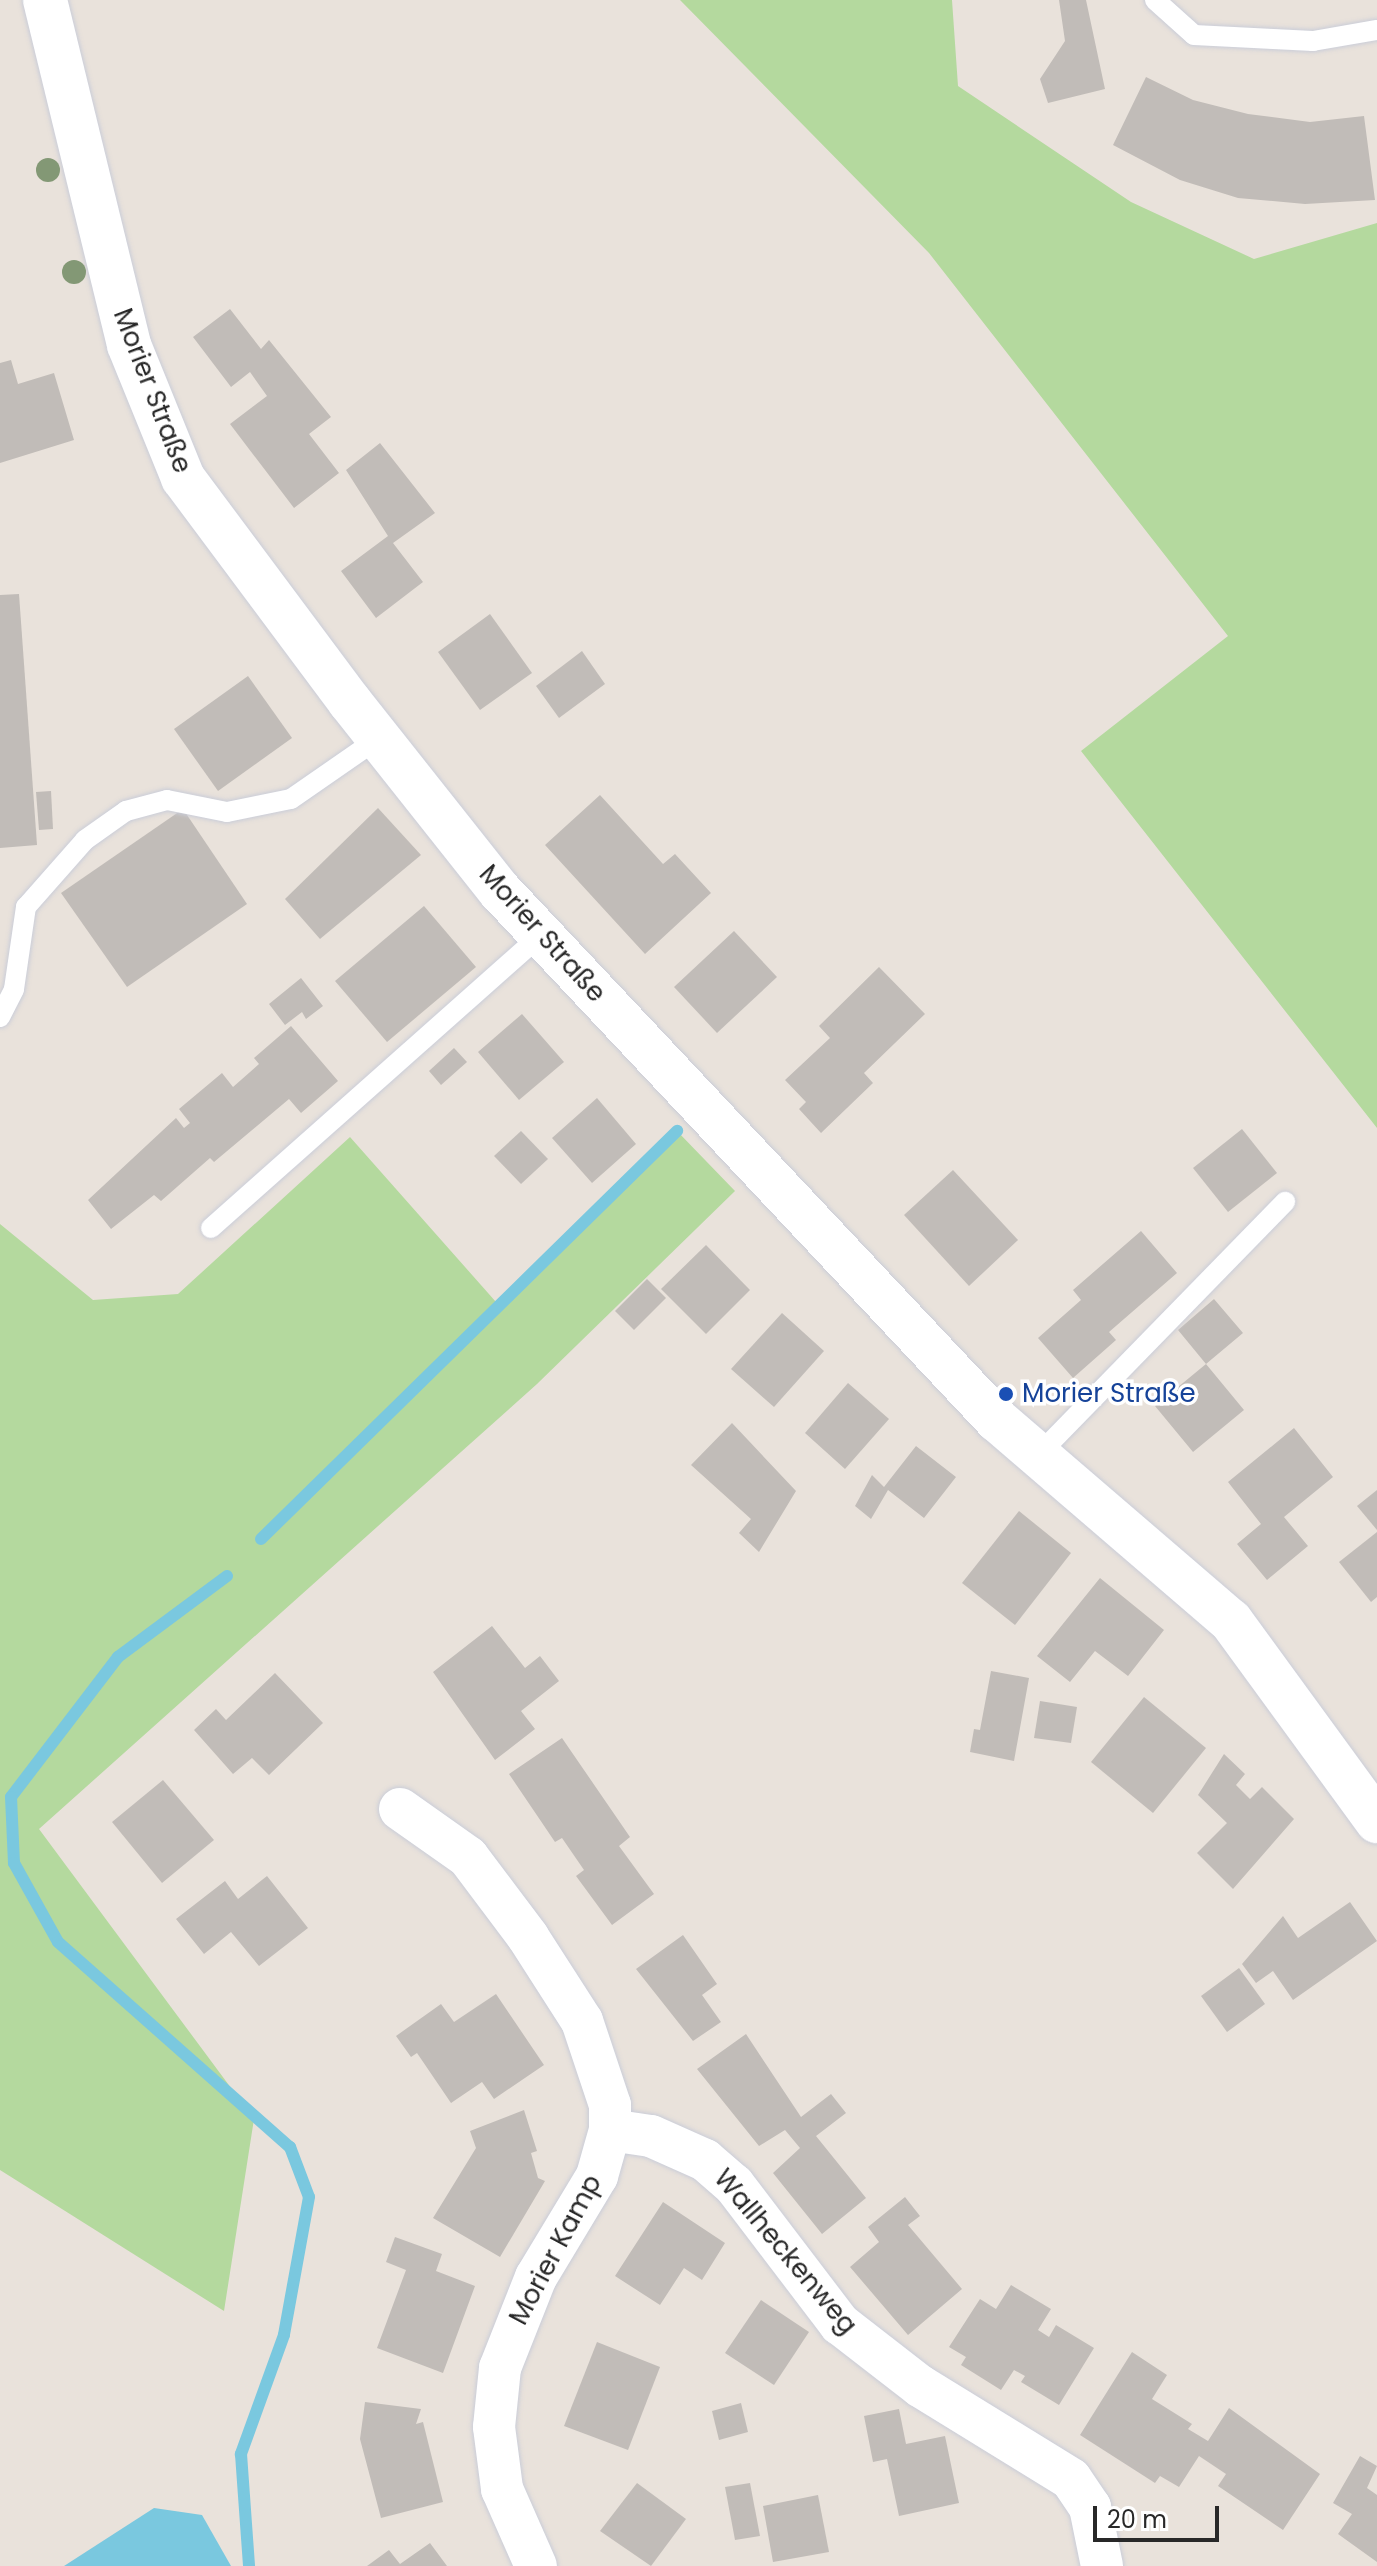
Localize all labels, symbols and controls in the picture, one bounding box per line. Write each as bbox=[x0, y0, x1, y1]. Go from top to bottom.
street label: Morier Straße bbox=[106, 304, 198, 478]
street label: Morier Straße bbox=[472, 859, 612, 1009]
place label: Morier Straße bbox=[1022, 1378, 1196, 1410]
marker: Morier Straße bbox=[997, 1385, 1015, 1403]
street label: Wallheckenweg bbox=[707, 2163, 863, 2341]
street label: Morier Kamp bbox=[503, 2170, 609, 2330]
scale bar bbox=[1097, 2490, 1223, 2540]
text: 20 m bbox=[1107, 2503, 1167, 2536]

